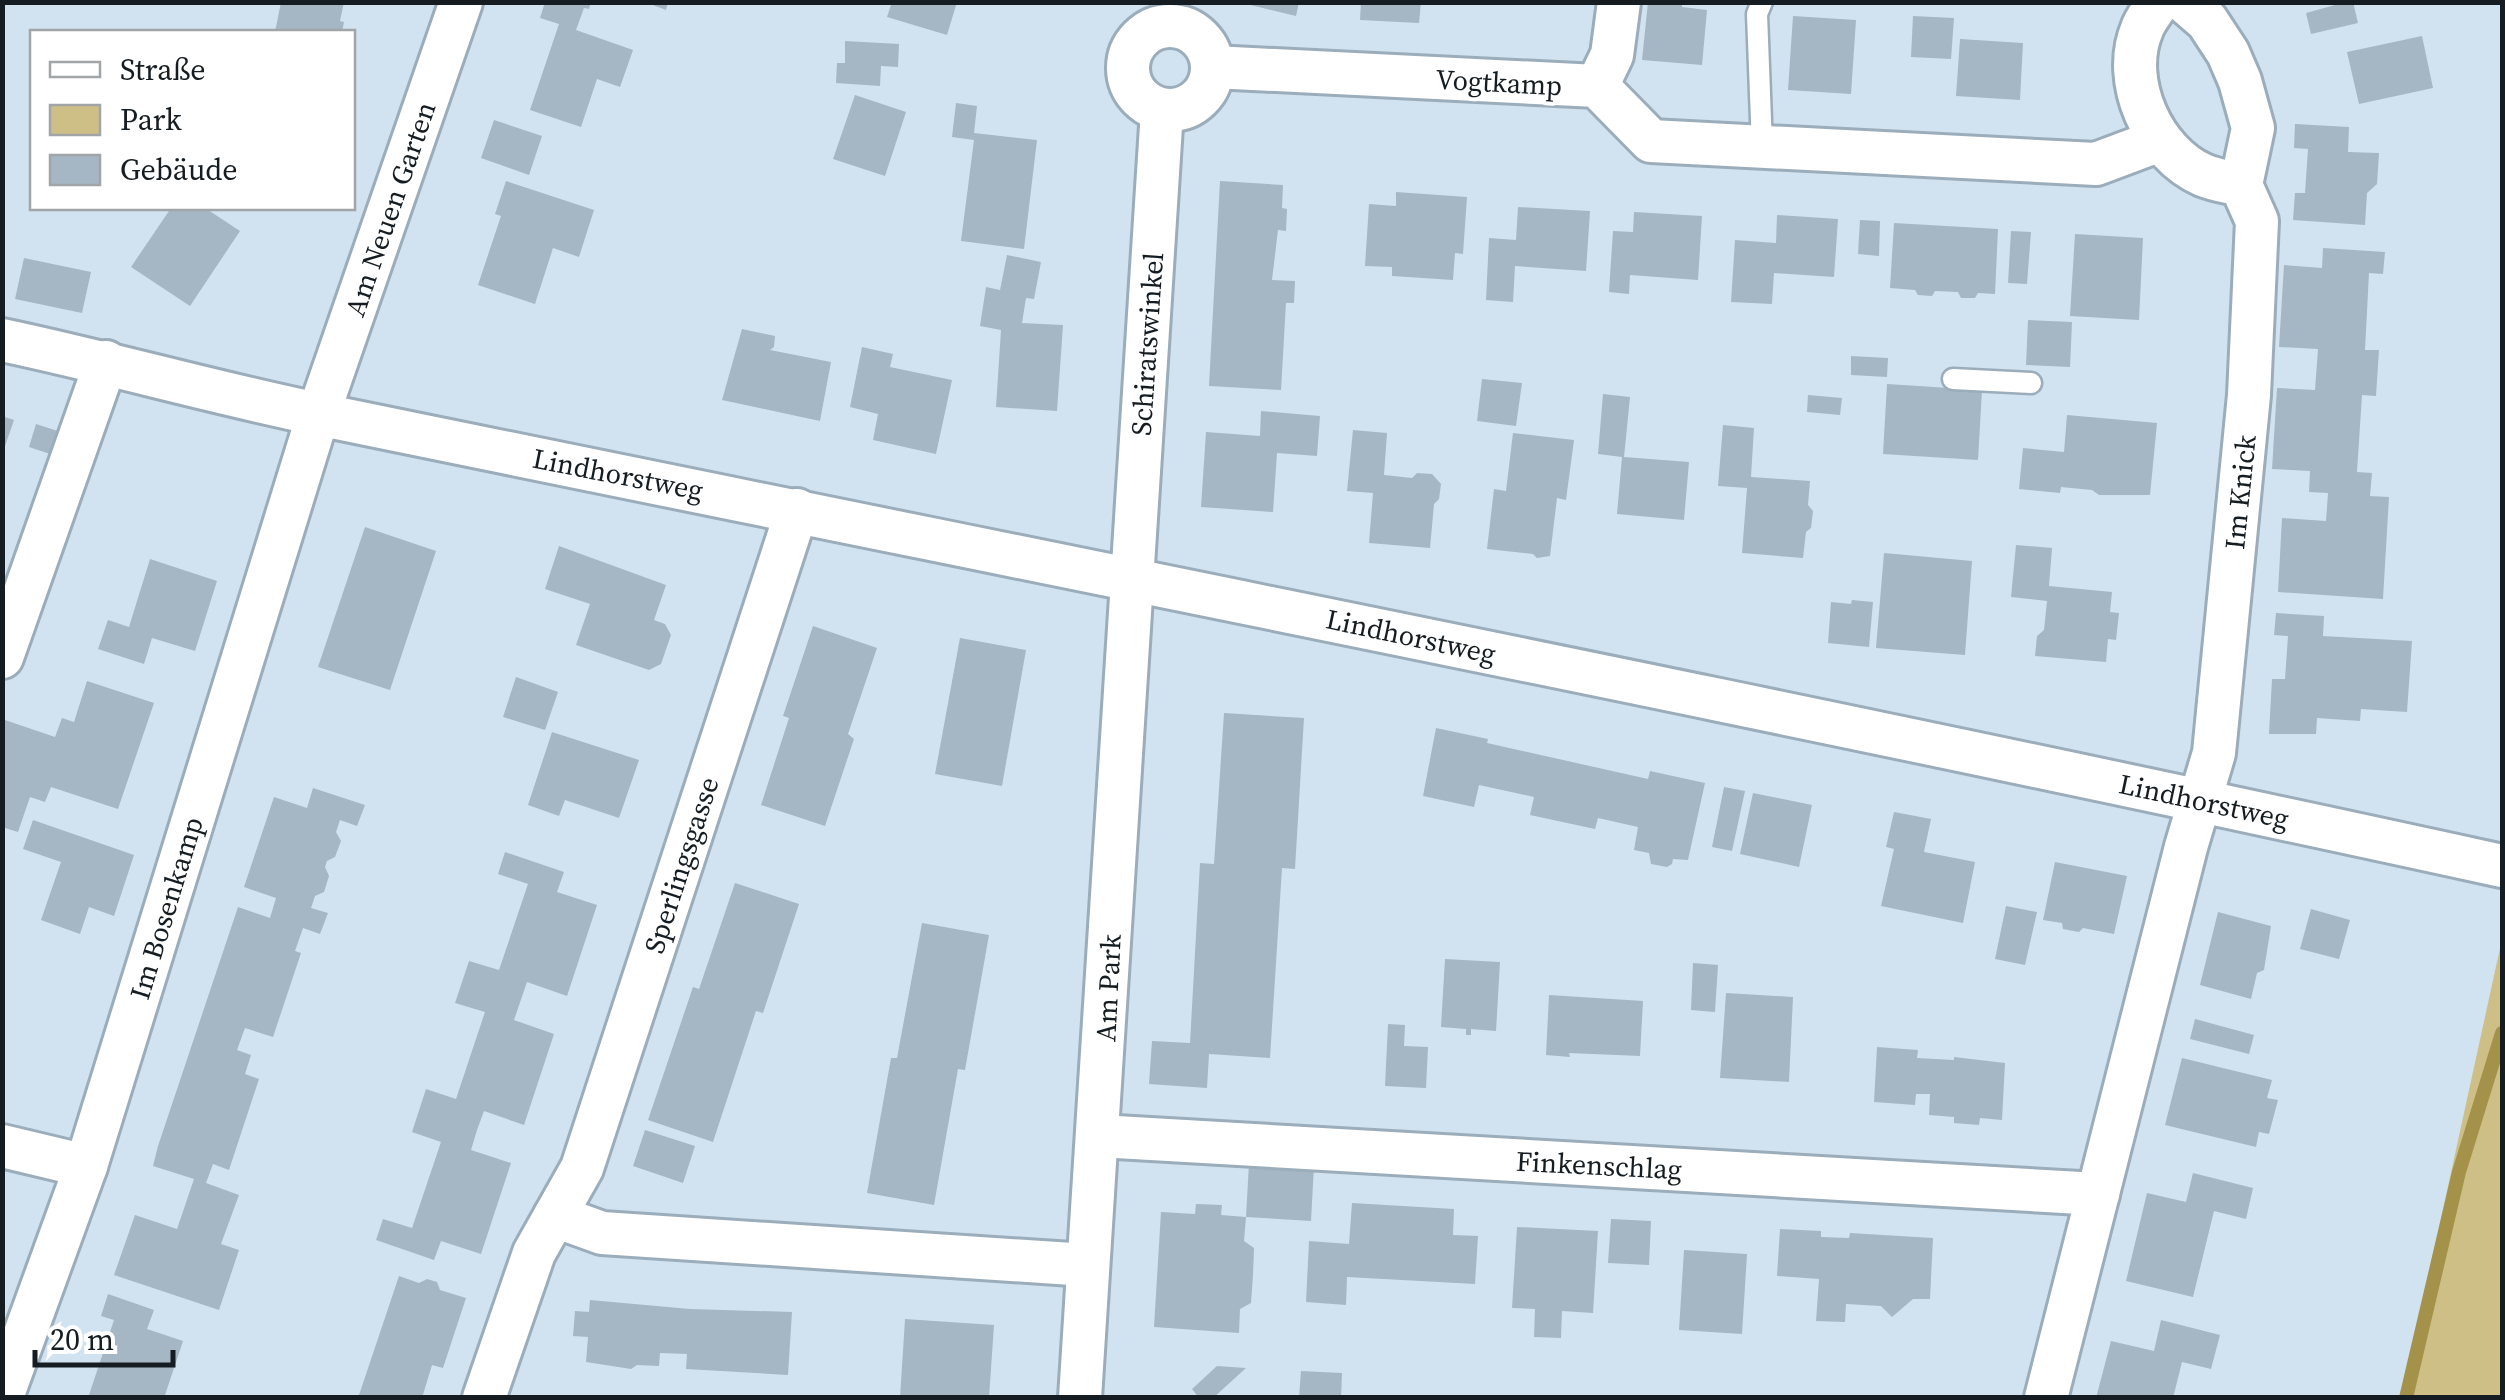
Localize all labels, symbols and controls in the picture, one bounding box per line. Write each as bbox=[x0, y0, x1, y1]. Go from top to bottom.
legend bbox=[30, 30, 355, 210]
text: Straße bbox=[120, 49, 206, 90]
street label: Vogtkamp bbox=[1435, 60, 1563, 104]
street label: Am Neuen Garten bbox=[335, 97, 445, 321]
text: Park bbox=[120, 99, 182, 140]
text: Gebäude bbox=[120, 149, 238, 190]
street label: Schiratswinkel bbox=[1122, 251, 1172, 437]
street label: Im Knick bbox=[2215, 432, 2265, 551]
street label: Lindhorstweg bbox=[530, 439, 706, 509]
street label: Lindhorstweg bbox=[1323, 599, 1499, 673]
street label: Lindhorstweg bbox=[2116, 764, 2292, 838]
street label: Sperlingsgasse bbox=[635, 772, 727, 958]
street label: Im Bosenkamp bbox=[120, 812, 212, 1004]
street label: Am Park bbox=[1086, 933, 1130, 1043]
street label: Finkenschlag bbox=[1515, 1142, 1683, 1188]
scale bar bbox=[35, 1305, 172, 1367]
text: 20 m bbox=[50, 1319, 114, 1360]

